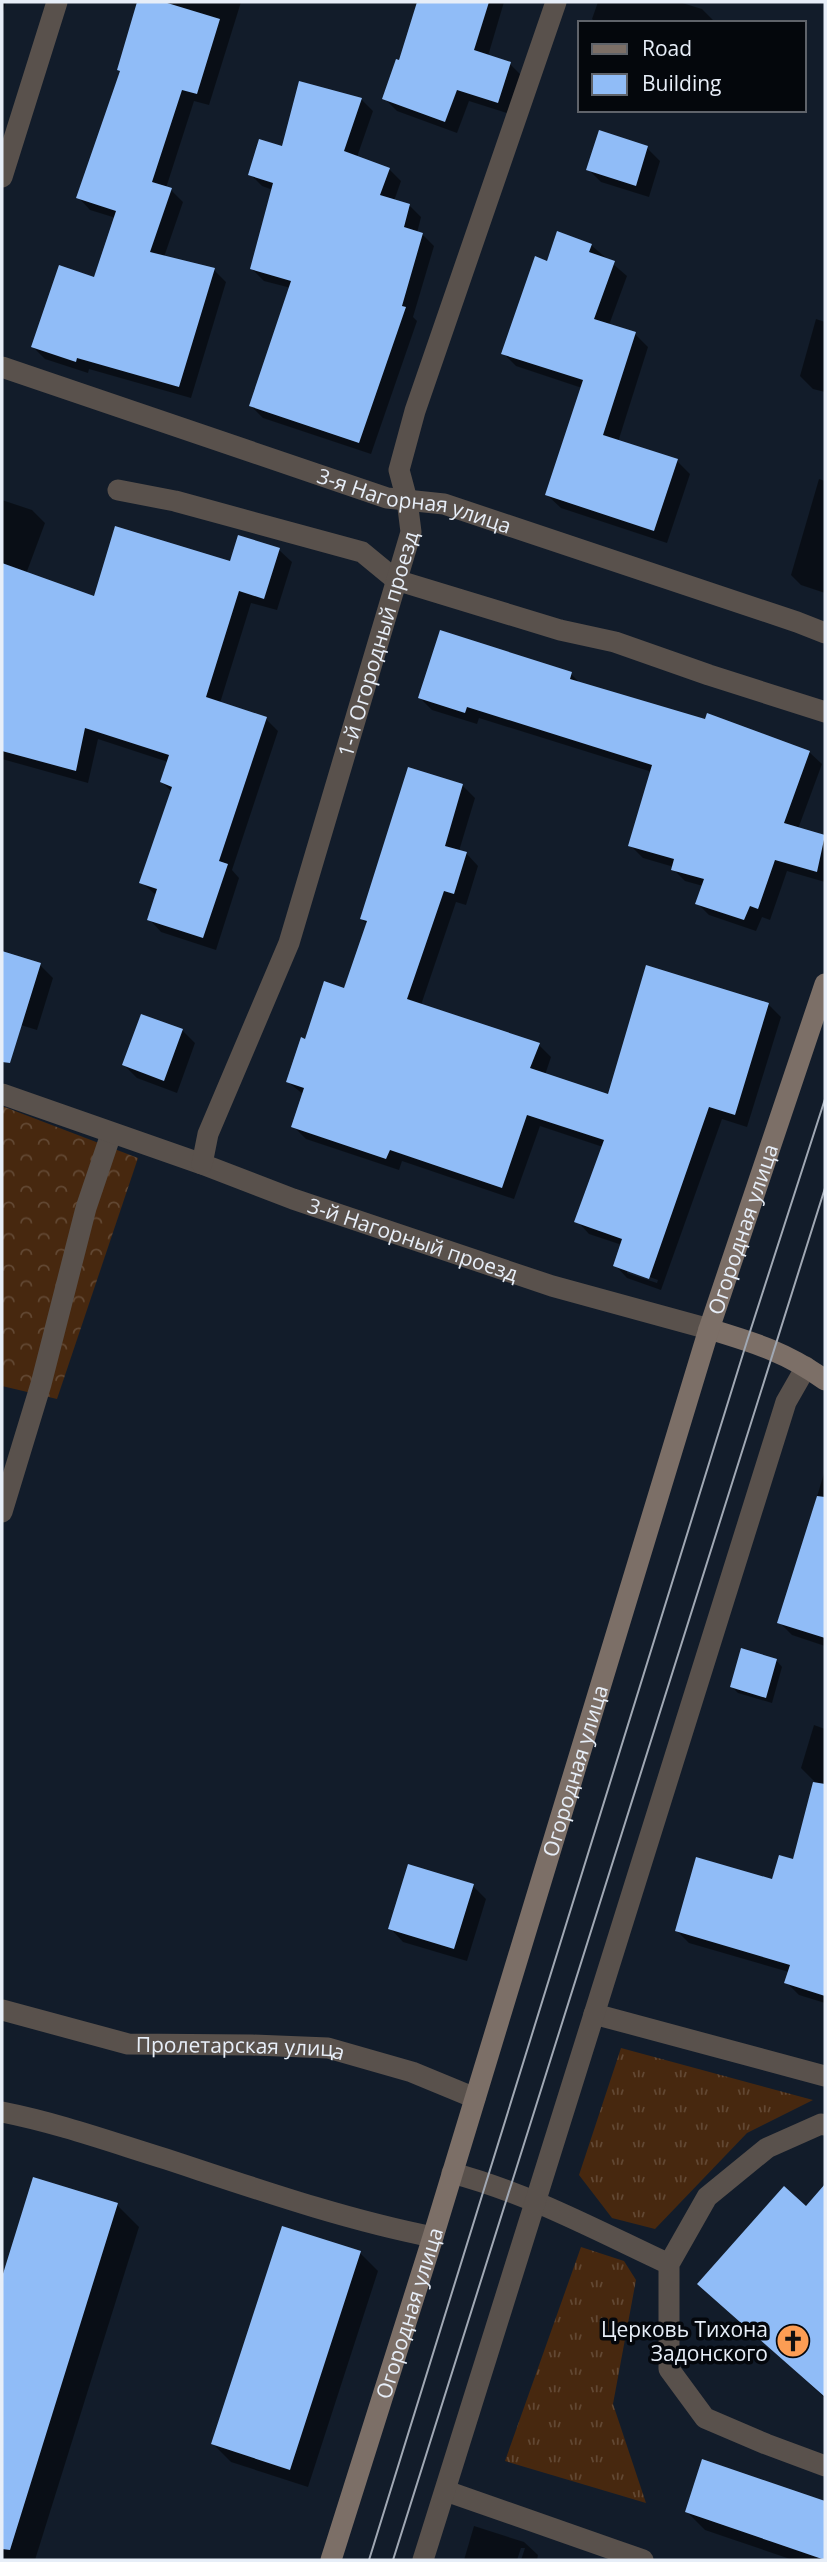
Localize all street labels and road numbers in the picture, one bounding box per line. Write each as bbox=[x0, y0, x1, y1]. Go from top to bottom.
street label: 3-я Нагорная улица bbox=[313, 461, 515, 540]
street label: 1-й Огородный проезд bbox=[331, 528, 424, 760]
street label: Огородная улица bbox=[701, 1140, 784, 1318]
street label: 3-й Нагорный проезд bbox=[304, 1191, 522, 1288]
street label: Огородная улица bbox=[535, 1681, 614, 1860]
street label: Пролетарская улица bbox=[136, 2030, 348, 2066]
street label: Огородная улица bbox=[369, 2224, 449, 2402]

